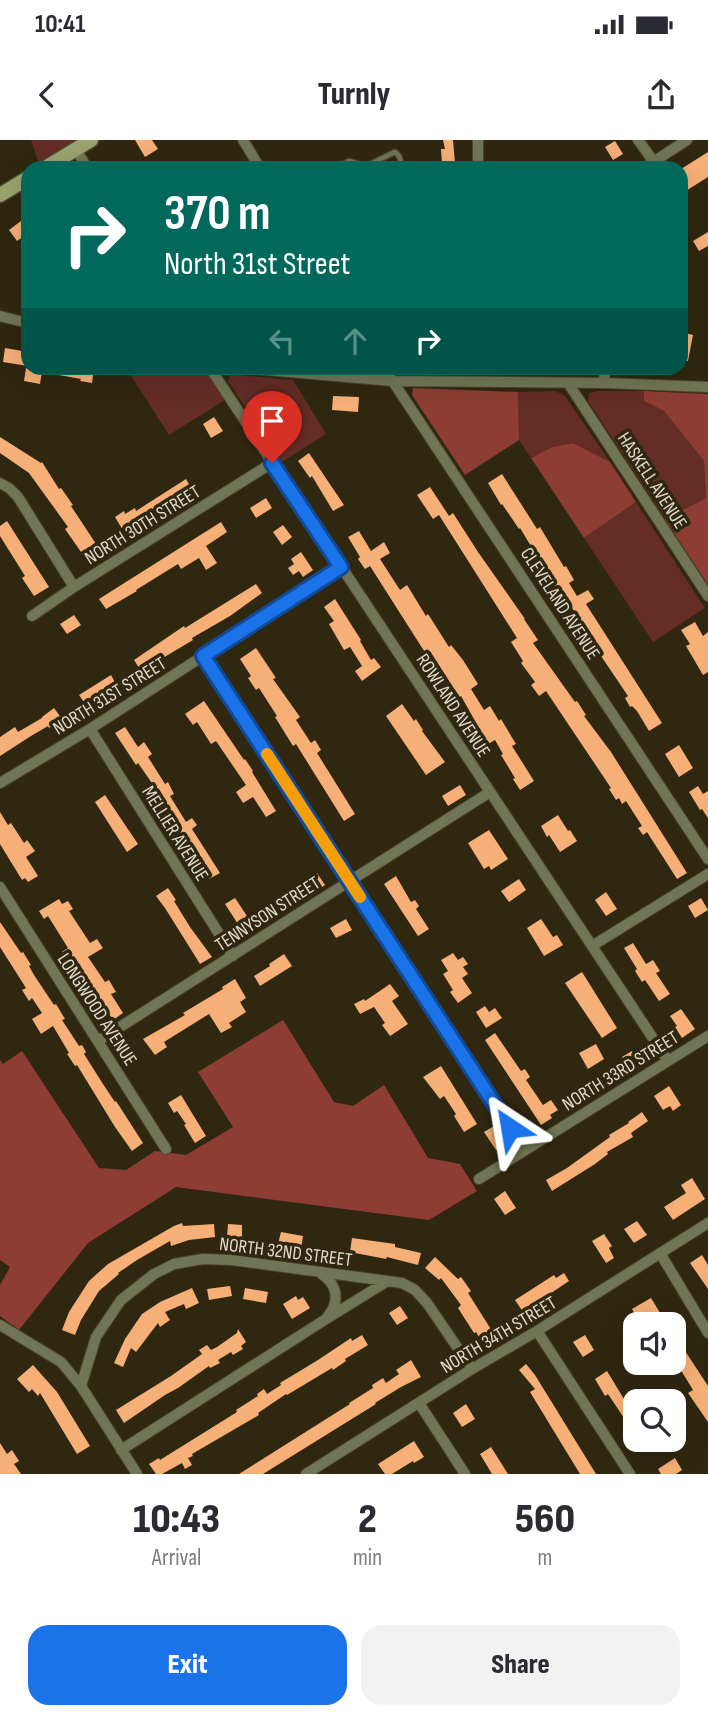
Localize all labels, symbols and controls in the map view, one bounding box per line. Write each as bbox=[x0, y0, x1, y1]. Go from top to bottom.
text: 10:41 bbox=[35, 9, 85, 40]
text: Turnly bbox=[318, 75, 390, 114]
icon: back bbox=[28, 76, 66, 114]
icon: share bbox=[642, 76, 680, 114]
text: 370 m bbox=[164, 185, 271, 244]
icon: right bbox=[49, 189, 140, 280]
text: North 31st Street bbox=[164, 245, 350, 284]
icon: left bbox=[263, 322, 301, 360]
icon: ahead bbox=[336, 322, 374, 360]
icon: right bbox=[409, 322, 447, 360]
pin bbox=[242, 391, 302, 463]
icon: arrive bbox=[253, 402, 291, 440]
street label: HASKELL AVENUE bbox=[612, 428, 691, 533]
street label: NORTH 30TH STREET bbox=[81, 480, 205, 570]
street label: CLEVELAND AVENUE bbox=[515, 544, 604, 664]
street label: ROWLAND AVENUE bbox=[411, 650, 495, 762]
street label: NORTH 31ST STREET bbox=[49, 652, 171, 740]
street label: MELLIER AVENUE bbox=[136, 782, 213, 885]
street label: TENNYSON STREET bbox=[211, 872, 325, 957]
street label: LONGWOOD AVENUE bbox=[52, 949, 142, 1070]
street label: NORTH 33RD STREET bbox=[558, 1026, 683, 1116]
position arrow bbox=[473, 1091, 547, 1165]
street label: NORTH 32ND STREET bbox=[218, 1233, 354, 1272]
street label: NORTH 34TH STREET bbox=[437, 1292, 561, 1379]
map controls bbox=[623, 1312, 686, 1452]
button: sound bbox=[623, 1312, 686, 1375]
button: search bbox=[623, 1389, 686, 1452]
text: 10:43 bbox=[133, 1494, 220, 1545]
text: 2 bbox=[358, 1494, 377, 1545]
text: 560 bbox=[515, 1494, 575, 1545]
text: Arrival bbox=[152, 1544, 201, 1572]
text: min bbox=[353, 1544, 382, 1572]
text: m bbox=[538, 1544, 552, 1572]
button: Exit bbox=[28, 1625, 347, 1705]
button: Share bbox=[361, 1625, 680, 1705]

